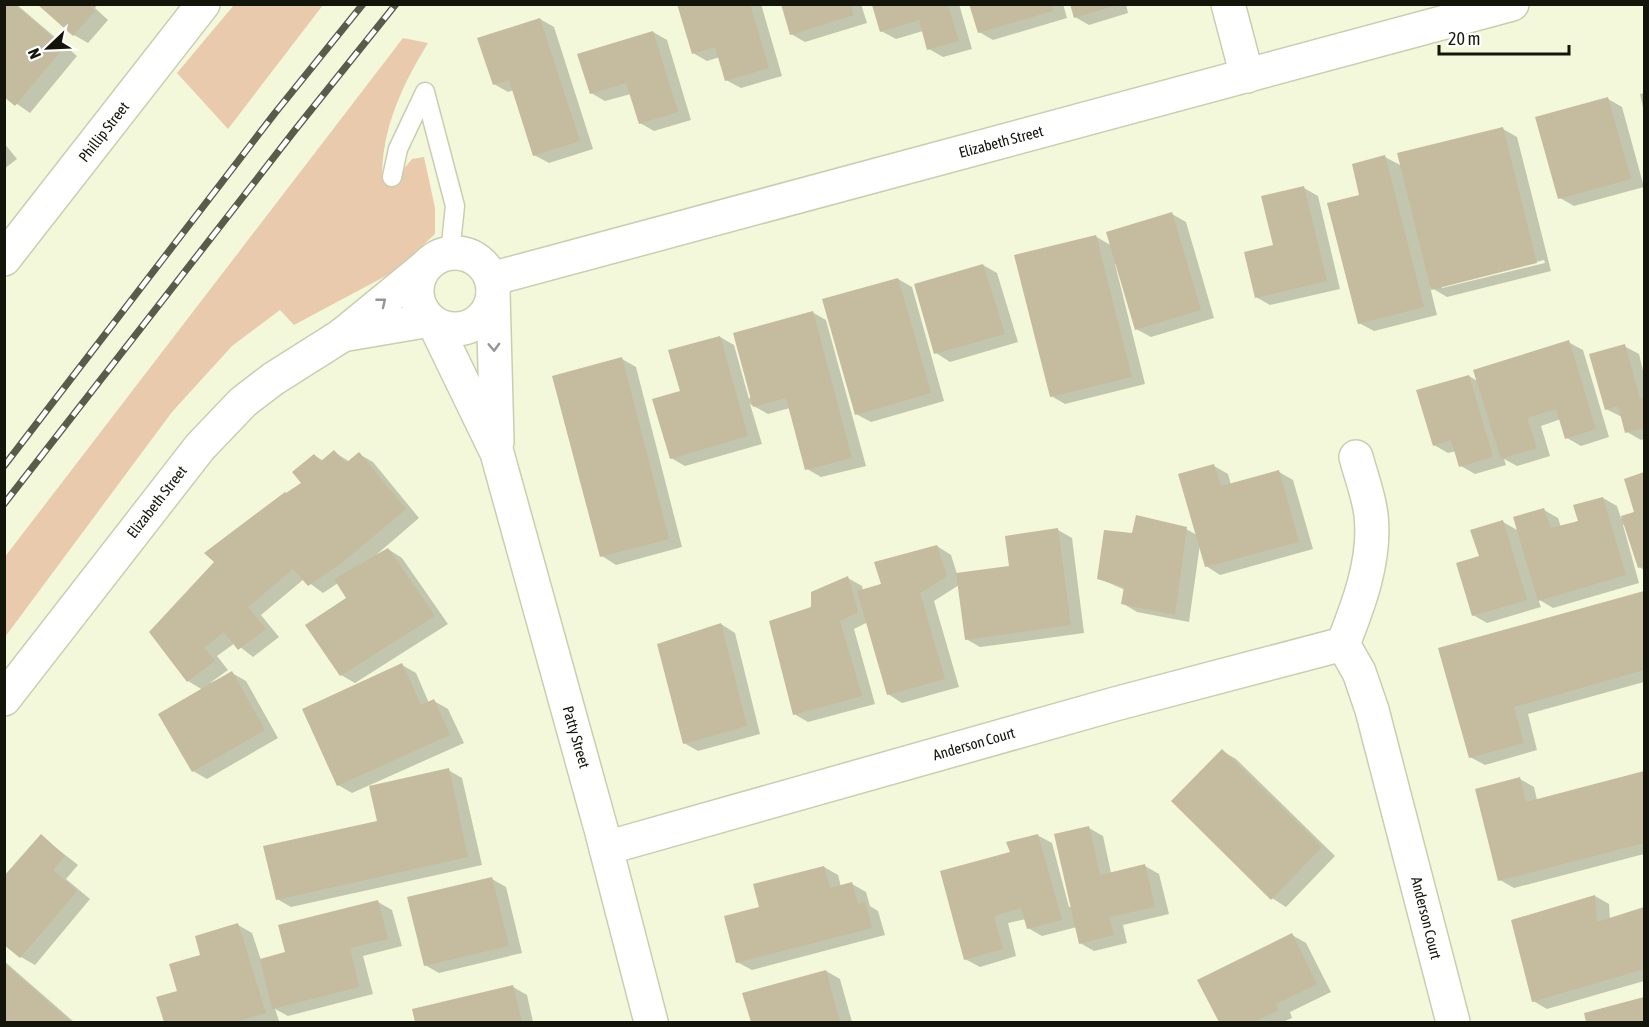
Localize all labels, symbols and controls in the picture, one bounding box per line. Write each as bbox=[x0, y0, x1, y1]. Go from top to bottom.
north arrow bbox=[18, 18, 78, 78]
scale bar bbox=[1439, 18, 1570, 56]
text: 20 m bbox=[1448, 28, 1480, 49]
text: N bbox=[24, 46, 44, 62]
street label: Phillip Street bbox=[75, 98, 132, 165]
street label: Elizabeth Street bbox=[957, 122, 1045, 161]
one-way arrow bbox=[375, 298, 386, 309]
one-way arrow bbox=[488, 343, 501, 352]
street label: Elizabeth Street bbox=[123, 462, 190, 541]
street label: Patty Street bbox=[560, 704, 593, 770]
street label: Anderson Court bbox=[931, 724, 1017, 763]
street label: Anderson Court bbox=[1408, 875, 1445, 961]

